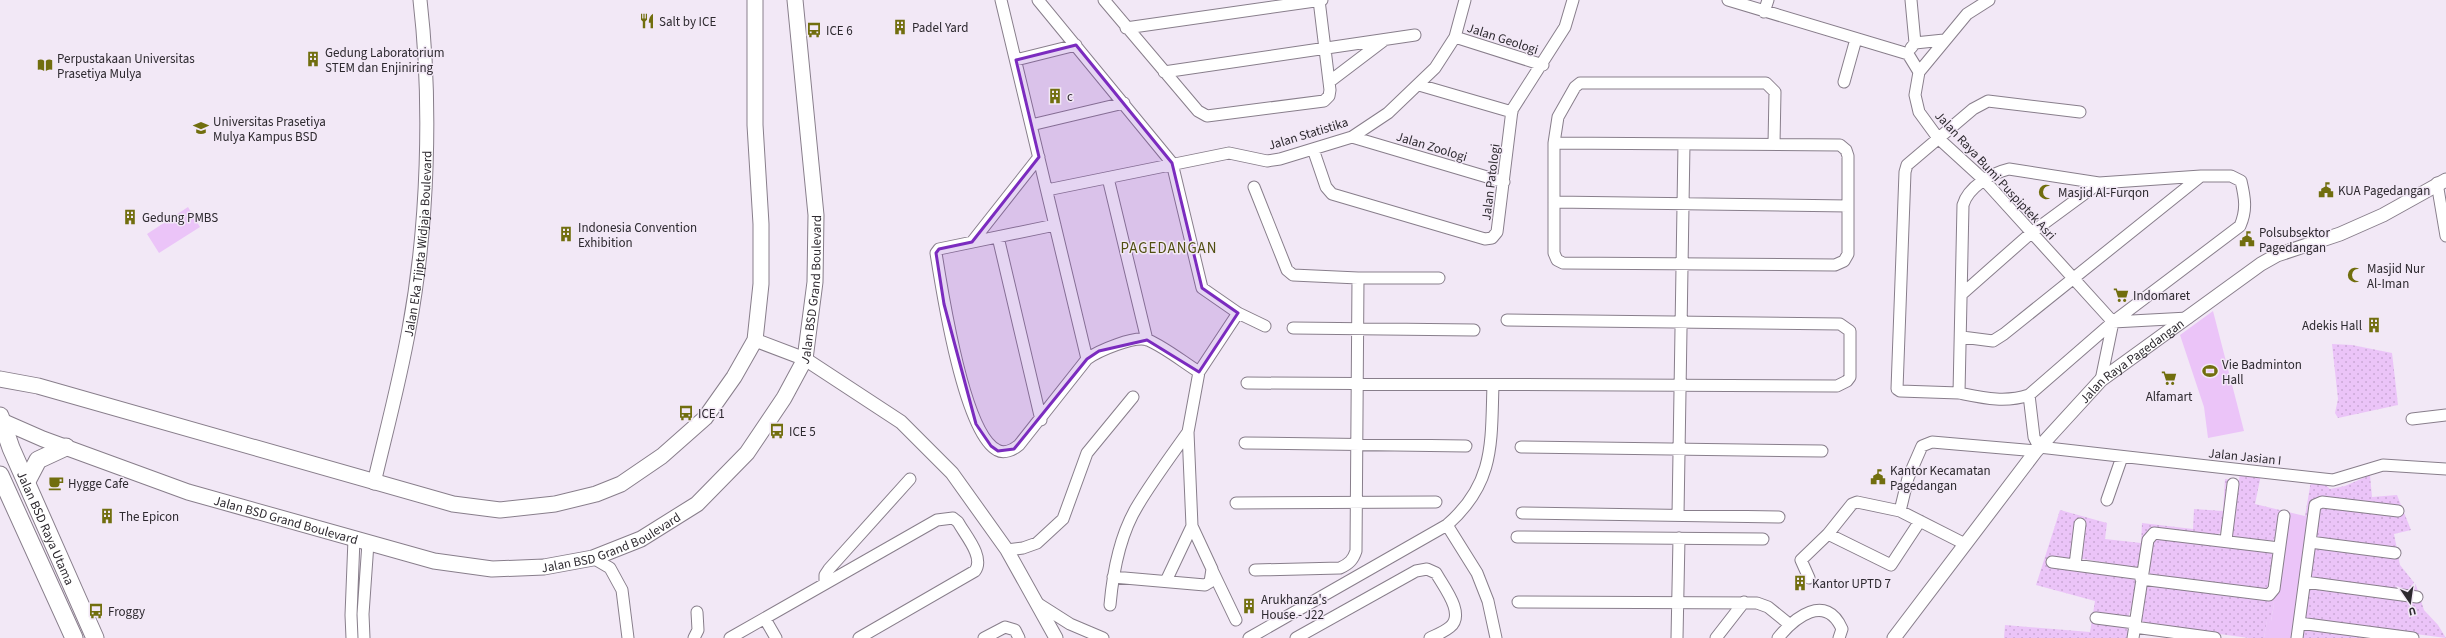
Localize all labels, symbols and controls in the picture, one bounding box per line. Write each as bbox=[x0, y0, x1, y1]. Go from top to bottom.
restaurant icon: Salt by ICE bbox=[638, 12, 656, 30]
place label: Salt by ICE bbox=[659, 13, 716, 31]
building icon: Padel Yard bbox=[891, 18, 909, 36]
place label: Padel Yard bbox=[912, 19, 968, 37]
street label: Jalan Geologi bbox=[1465, 19, 1541, 59]
bus stop icon: ICE 6 bbox=[805, 21, 823, 39]
place label: ICE 6 bbox=[826, 22, 853, 40]
place label: Gedung Laboratorium STEM dan Enjiniring bbox=[325, 44, 445, 77]
place label: Perpustakaan Universitas Prasetiya Mulya bbox=[57, 50, 195, 83]
building icon: Gedung Laboratorium STEM dan Enjiniring bbox=[304, 50, 322, 68]
library icon: Perpustakaan Universitas Prasetiya Mulya bbox=[36, 56, 54, 74]
building icon: c bbox=[1046, 87, 1064, 105]
place label: c bbox=[1067, 88, 1073, 106]
street label: Jalan Raya Bumi Puspiptek Asri bbox=[1931, 107, 2060, 244]
place label: Universitas Prasetiya Mulya Kampus BSD bbox=[213, 113, 326, 146]
street label: Jalan Statistika bbox=[1266, 113, 1350, 155]
school or university icon: Universitas Prasetiya Mulya Kampus BSD bbox=[192, 119, 210, 137]
street label: Jalan Zoologi bbox=[1394, 128, 1469, 166]
street label: Jalan Patologi bbox=[1477, 143, 1505, 221]
street label: Jalan Eka Tjipta Widjaja Boulevard bbox=[400, 150, 437, 338]
public building icon: KUA Pagedangan bbox=[2317, 181, 2335, 199]
place label: KUA Pagedangan bbox=[2338, 182, 2430, 200]
mosque icon: Masjid Al-Furqon bbox=[2037, 183, 2055, 201]
place label: Masjid Al-Furqon bbox=[2058, 184, 2149, 202]
building icon: Gedung PMBS bbox=[121, 208, 139, 226]
place label: Gedung PMBS bbox=[142, 209, 218, 227]
street label: Jalan BSD Grand Boulevard bbox=[796, 215, 826, 367]
place label: Indonesia Convention Exhibition bbox=[578, 219, 697, 252]
place label: Polsubsektor Pagedangan bbox=[2259, 224, 2330, 257]
building icon: Indonesia Convention Exhibition bbox=[557, 225, 575, 243]
public building icon: Polsubsektor Pagedangan bbox=[2238, 230, 2256, 248]
district label: PAGEDANGAN bbox=[1121, 238, 1217, 259]
place label: Masjid Nur Al-Iman bbox=[2367, 260, 2425, 293]
mosque icon: Masjid Nur Al-Iman bbox=[2346, 266, 2364, 284]
supermarket icon: Indomaret bbox=[2112, 286, 2130, 304]
place label: Indomaret bbox=[2133, 287, 2191, 305]
street label: Jalan Raya Pagedangan bbox=[2076, 315, 2188, 408]
building icon: Adekis Hall bbox=[2365, 316, 2383, 334]
place label: Adekis Hall bbox=[2302, 317, 2362, 335]
place label: Vie Badminton Hall bbox=[2222, 356, 2302, 389]
sports icon: Vie Badminton Hall bbox=[2201, 362, 2219, 380]
supermarket icon: Alfamart bbox=[2160, 369, 2178, 387]
place label: Alfamart bbox=[2146, 388, 2193, 406]
bus stop icon: ICE 1 bbox=[677, 404, 695, 422]
place label: ICE 1 bbox=[698, 405, 725, 423]
bus stop icon: ICE 5 bbox=[768, 422, 786, 440]
place label: ICE 5 bbox=[789, 423, 816, 441]
street label: Jalan Jasian I bbox=[2207, 444, 2282, 470]
place label: Kantor Kecamatan Pagedangan bbox=[1890, 462, 1991, 495]
street label: Jalan BSD Raya Utama bbox=[12, 468, 78, 588]
public building icon: Kantor Kecamatan Pagedangan bbox=[1869, 468, 1887, 486]
cafe icon: Hygge Cafe bbox=[47, 474, 65, 492]
place label: Hygge Cafe bbox=[68, 475, 129, 493]
street label: Jalan BSD Grand Boulevard bbox=[212, 492, 360, 549]
building icon: The Epicon bbox=[98, 507, 116, 525]
place label: The Epicon bbox=[119, 508, 179, 526]
street label: Jalan BSD Grand Boulevard bbox=[540, 509, 684, 577]
building icon: Kantor UPTD 7 bbox=[1791, 574, 1809, 592]
place label: Kantor UPTD 7 bbox=[1812, 575, 1891, 593]
north arrow bbox=[2390, 582, 2430, 622]
place label: Arukhanza's House - J22 bbox=[1261, 591, 1328, 624]
building icon: Arukhanza's House - J22 bbox=[1240, 597, 1258, 615]
bus stop icon: Froggy bbox=[87, 602, 105, 620]
place label: Froggy bbox=[108, 603, 145, 621]
text: U bbox=[2407, 603, 2417, 619]

